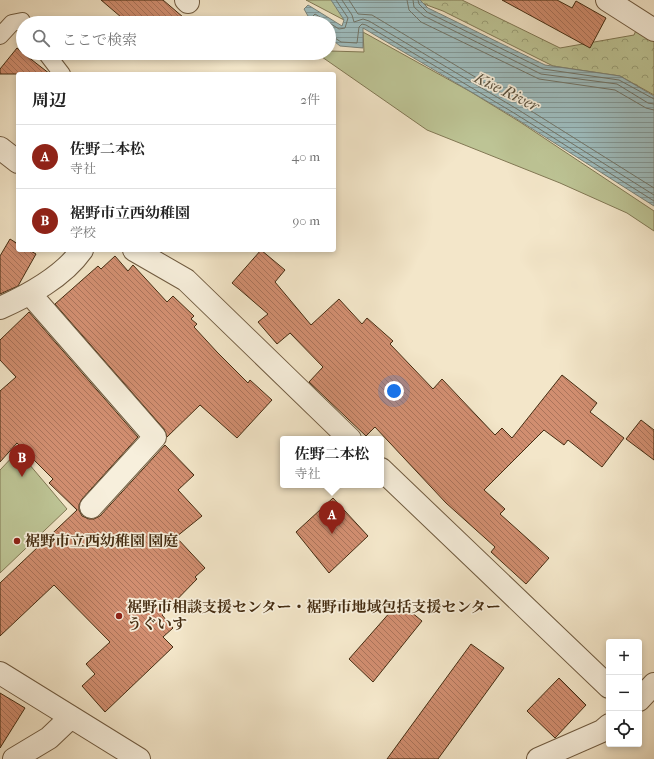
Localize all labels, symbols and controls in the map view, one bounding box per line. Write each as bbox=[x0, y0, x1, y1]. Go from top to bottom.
search box bbox=[16, 16, 336, 60]
icon: search bbox=[30, 27, 52, 49]
text: ここで検索 bbox=[62, 31, 137, 49]
water label: Kise River bbox=[471, 67, 544, 116]
text: 周辺 bbox=[32, 90, 66, 110]
text: 2件 bbox=[300, 92, 320, 107]
text: 佐野二本松 bbox=[70, 140, 145, 158]
text: A bbox=[41, 149, 49, 164]
text: 40 m bbox=[292, 149, 320, 164]
text: 寺社 bbox=[70, 161, 96, 176]
text: 裾野市立西幼稚園 bbox=[70, 204, 190, 222]
text: B bbox=[41, 213, 49, 228]
text: 90 m bbox=[292, 213, 320, 228]
text: 学校 bbox=[70, 225, 96, 240]
your location bbox=[384, 381, 404, 401]
popup bbox=[280, 436, 384, 488]
pin: B bbox=[9, 444, 35, 477]
text: 佐野二本松 bbox=[294, 445, 370, 463]
text: 寺社 bbox=[294, 466, 321, 481]
pin: A bbox=[319, 501, 345, 534]
place label: 裾野市立西幼稚園 園庭 bbox=[25, 532, 178, 550]
marker: 裾野市立西幼稚園 園庭 bbox=[12, 536, 22, 546]
place label: 裾野市相談支援センター・裾野市地域包括支援センター うぐいす bbox=[127, 598, 501, 633]
marker: 裾野市相談支援センター・裾野市地域包括支援センター うぐいす bbox=[114, 611, 124, 621]
map controls bbox=[606, 639, 642, 747]
button: + bbox=[606, 639, 642, 675]
button: − bbox=[606, 675, 642, 711]
button: locate bbox=[606, 711, 642, 747]

